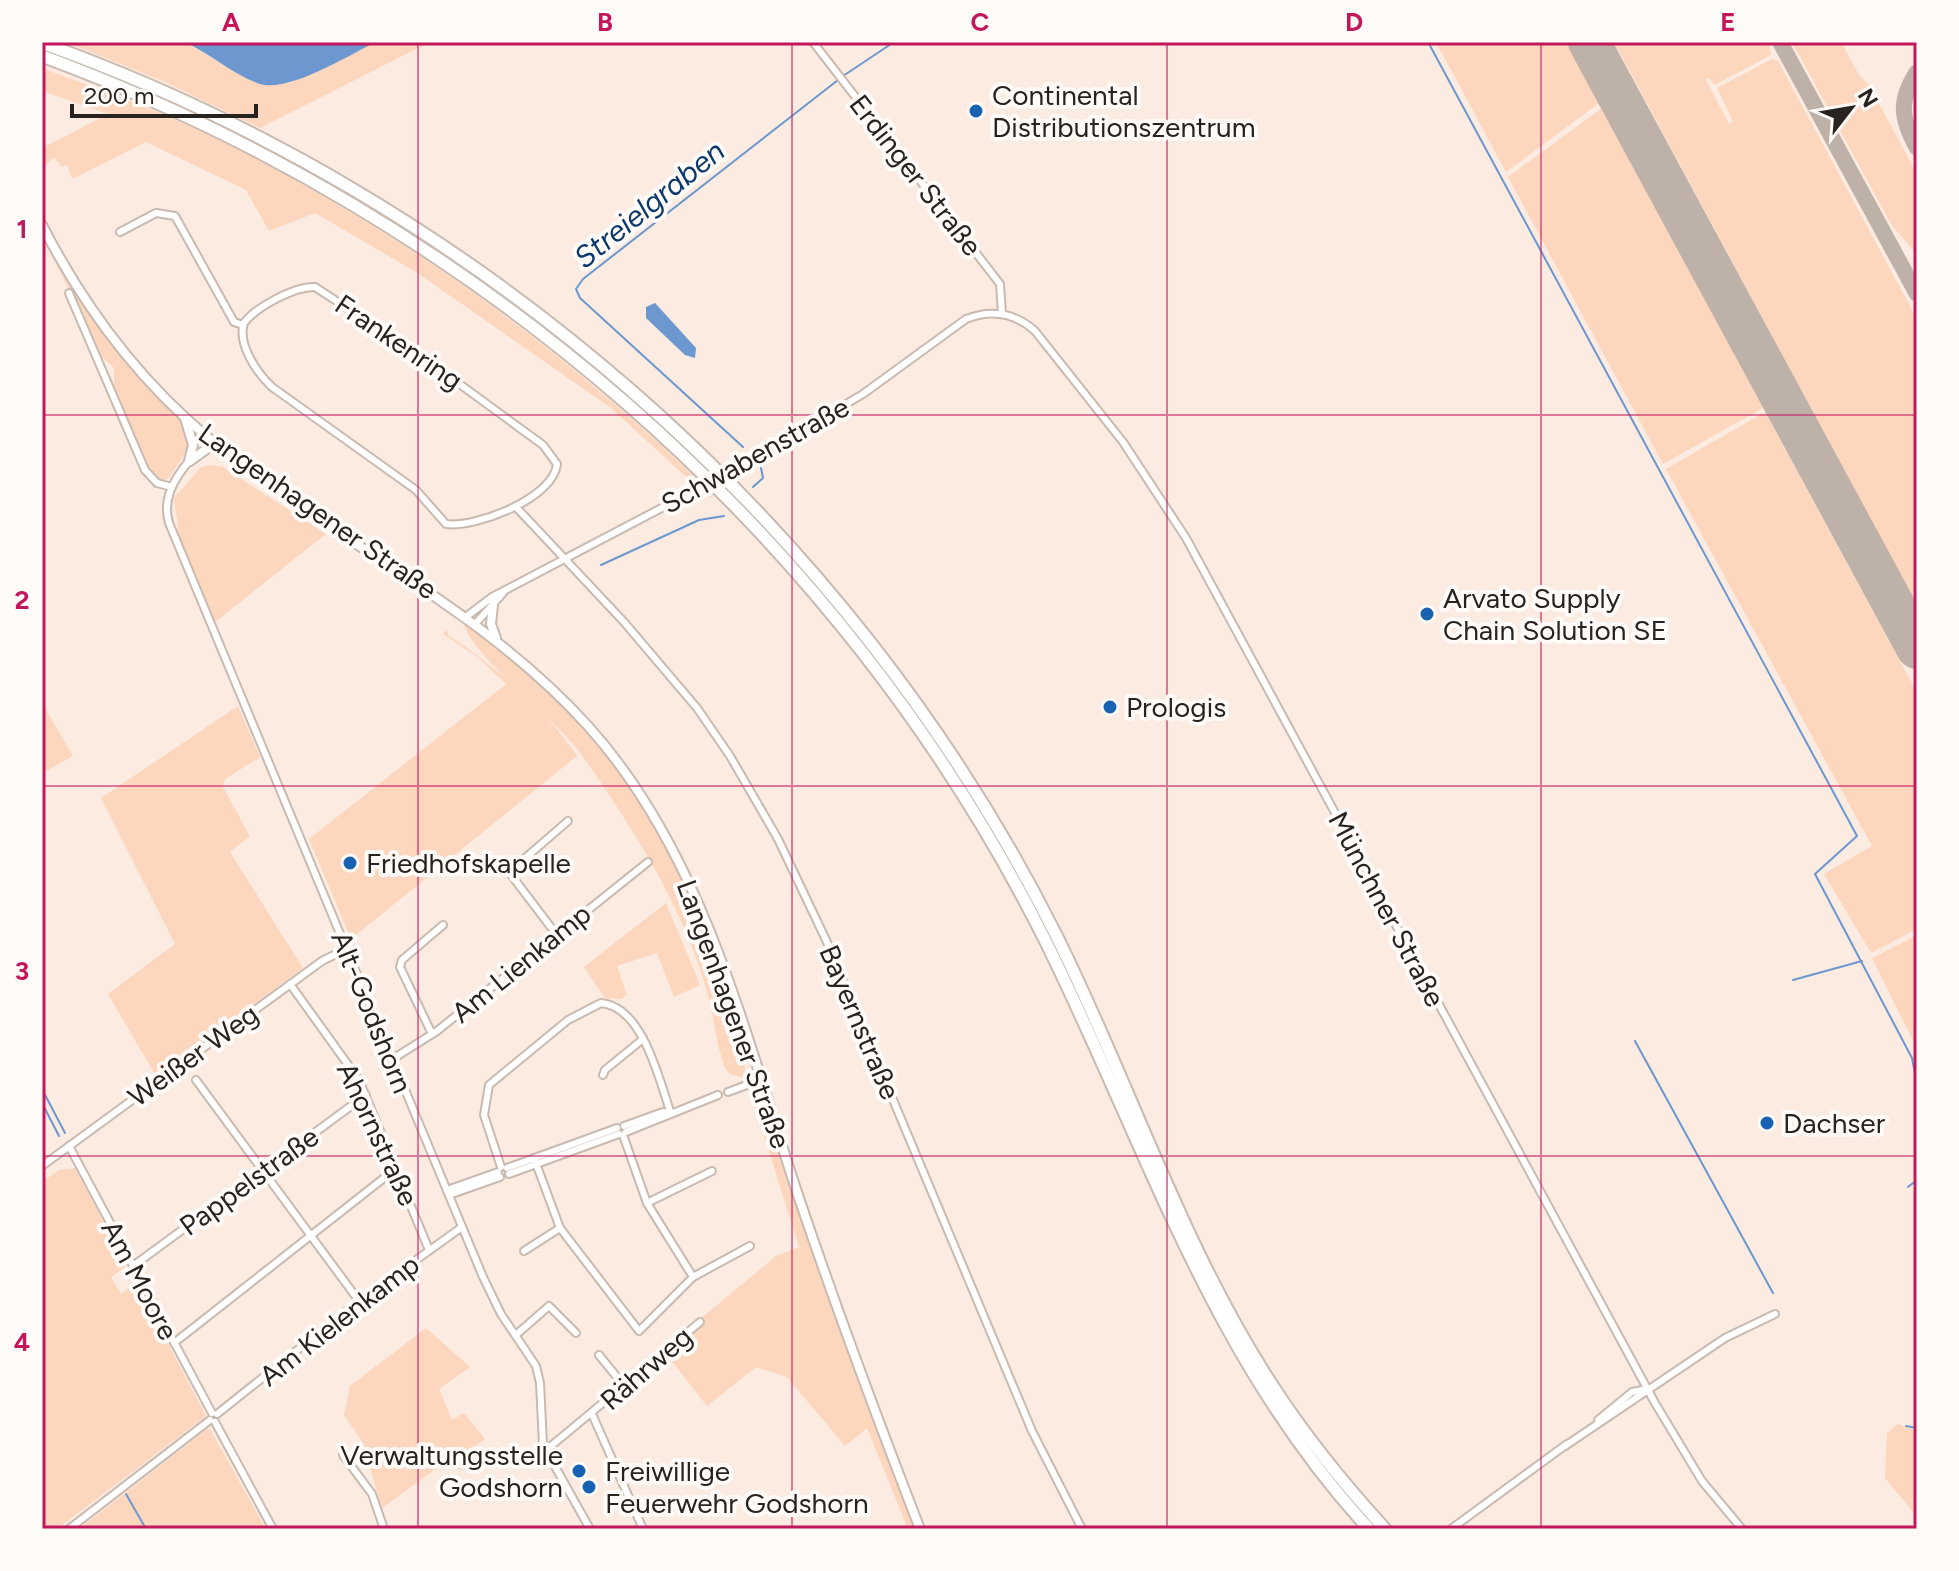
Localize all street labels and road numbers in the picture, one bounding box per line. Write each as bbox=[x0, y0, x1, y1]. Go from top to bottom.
street label: Erdinger Straße bbox=[842, 88, 990, 262]
street label: Frankenring bbox=[329, 287, 469, 397]
street label: Schwabenstraße bbox=[655, 389, 855, 521]
street label: Langenhagener Straße bbox=[192, 416, 444, 606]
street label: Münchner Straße bbox=[1321, 806, 1453, 1012]
street label: Langenhagener Straße bbox=[670, 875, 798, 1153]
street label: Am Lienkamp bbox=[444, 896, 598, 1030]
street label: Alt-Godshorn bbox=[324, 926, 420, 1098]
street label: Bayernstraße bbox=[812, 940, 908, 1104]
street label: Weißer Weg bbox=[121, 996, 265, 1114]
street label: Ahornstraße bbox=[330, 1057, 426, 1211]
street label: Pappelstraße bbox=[173, 1119, 325, 1243]
street label: Am Moore bbox=[94, 1214, 186, 1346]
street label: Am Kielenkamp bbox=[252, 1247, 426, 1393]
street label: Rährweg bbox=[593, 1319, 699, 1417]

